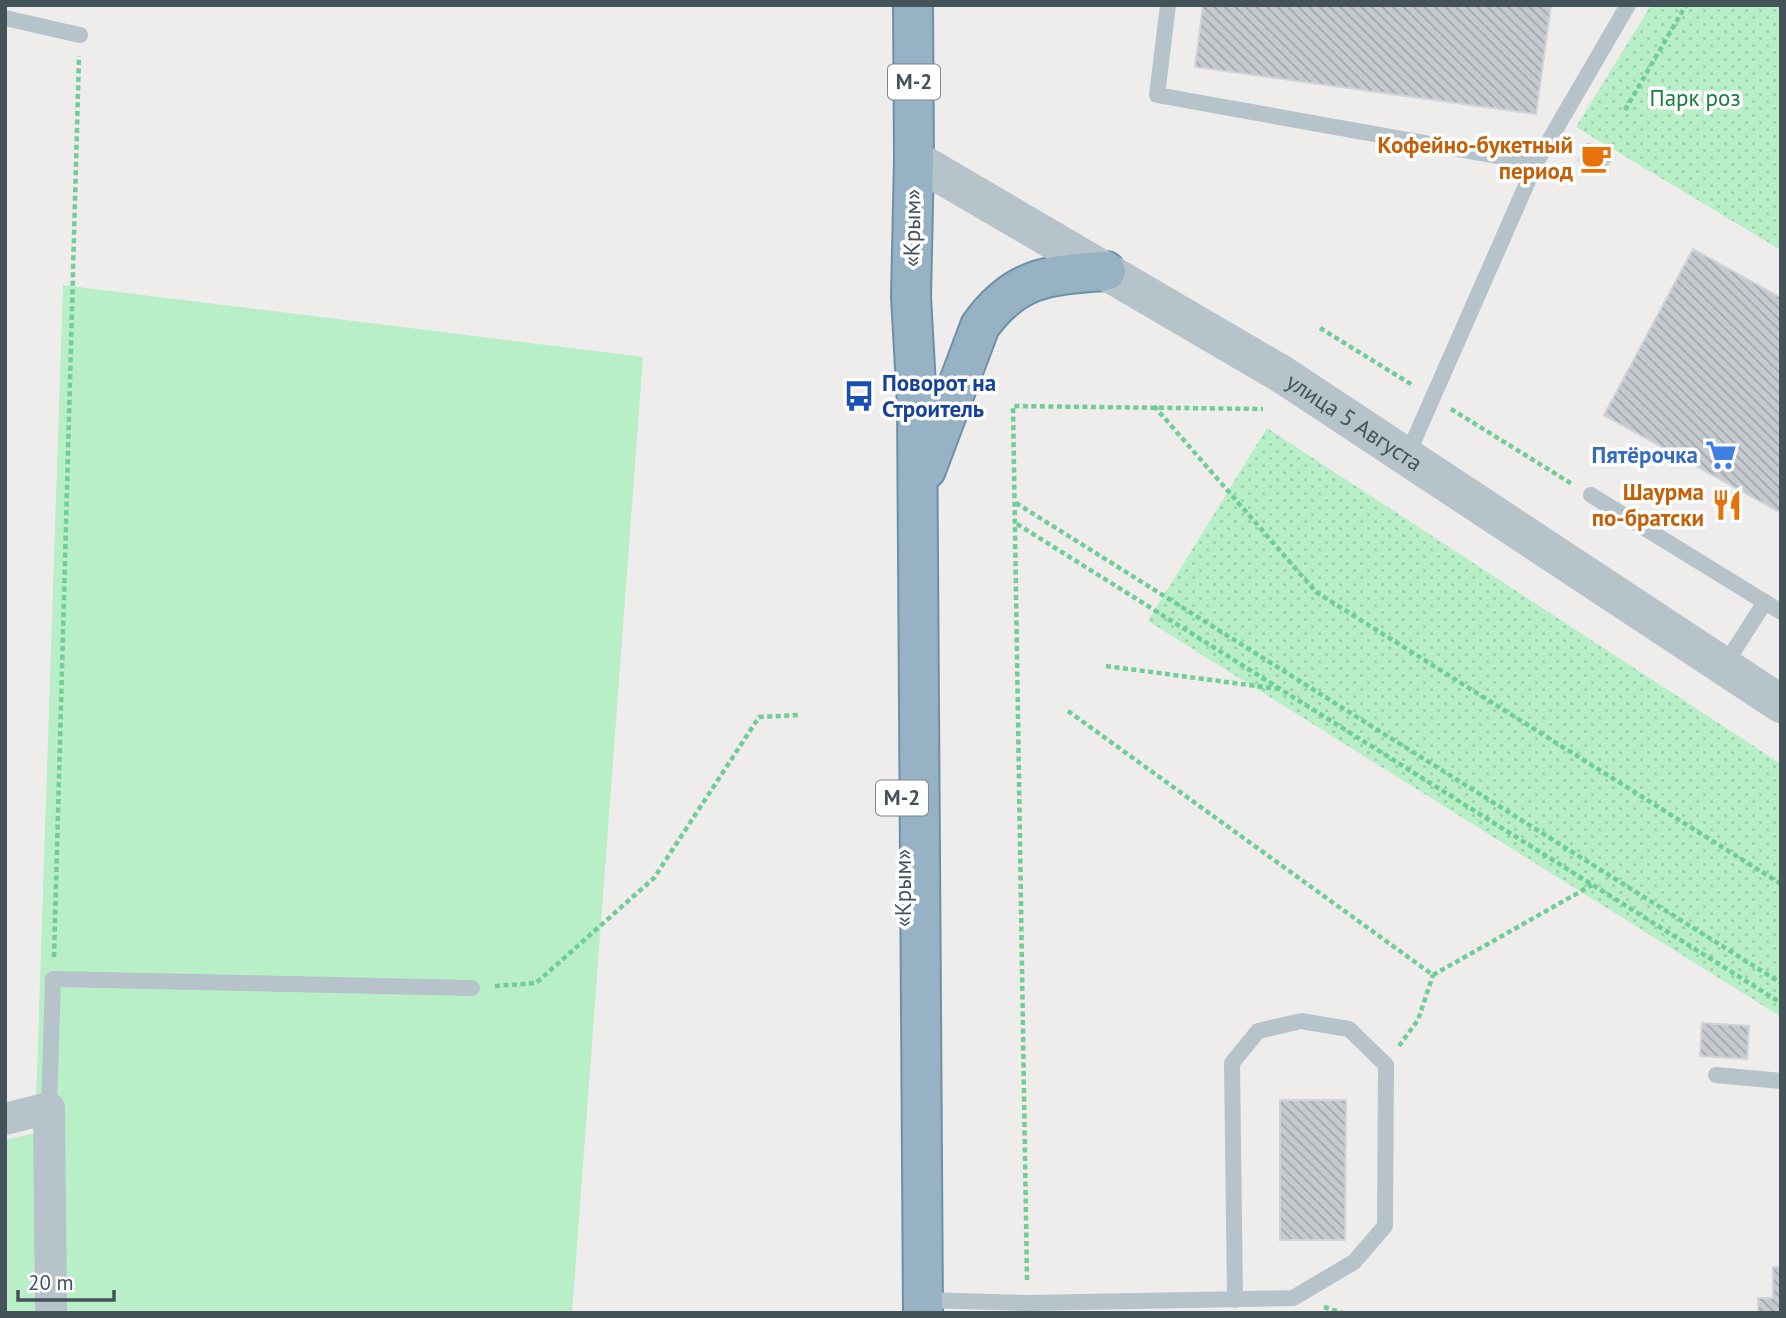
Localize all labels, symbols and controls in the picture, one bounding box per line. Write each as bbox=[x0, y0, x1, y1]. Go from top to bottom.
road number: М-2 bbox=[888, 64, 940, 100]
park label: Парк роз bbox=[1649, 83, 1741, 112]
place label: Кофейно-букетный период bbox=[1377, 130, 1573, 185]
cafe icon: Кофейно-букетный период bbox=[1579, 141, 1613, 175]
street label: «Крым» bbox=[896, 189, 927, 267]
street label: улица 5 Августа bbox=[1281, 366, 1428, 477]
place label: Поворот на Строитель bbox=[882, 368, 996, 423]
bus stop icon: Поворот на Строитель bbox=[842, 379, 876, 413]
supermarket icon: Пятёрочка bbox=[1704, 438, 1738, 472]
place label: Пятёрочка bbox=[1592, 440, 1698, 469]
place label: Шаурма по-братски bbox=[1592, 477, 1704, 532]
restaurant icon: Шаурма по-братски bbox=[1710, 488, 1744, 522]
road number: М-2 bbox=[876, 780, 928, 816]
street label: «Крым» bbox=[888, 849, 917, 927]
scale bar bbox=[18, 1258, 114, 1302]
text: 20 m bbox=[28, 1269, 74, 1296]

